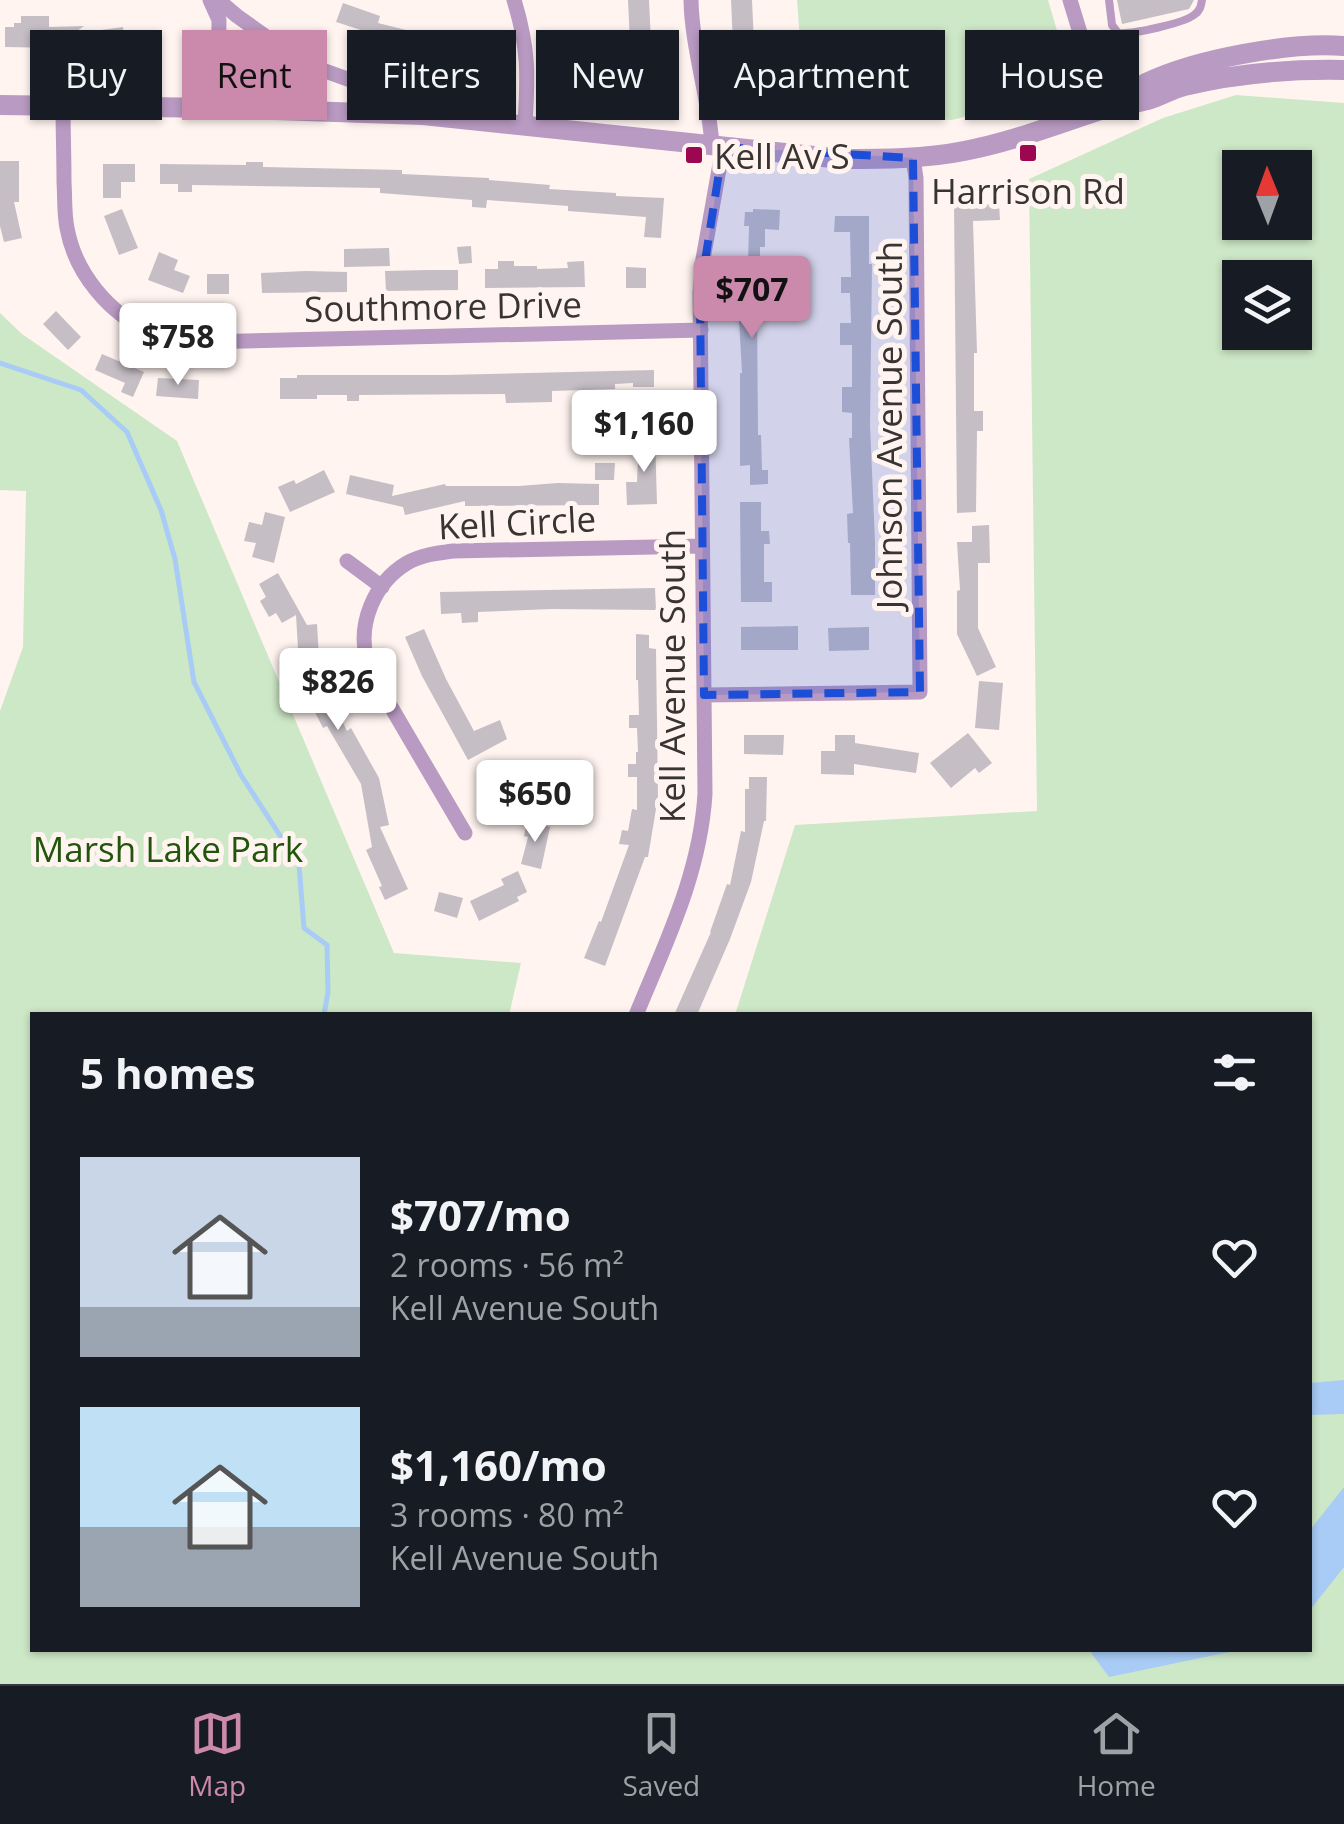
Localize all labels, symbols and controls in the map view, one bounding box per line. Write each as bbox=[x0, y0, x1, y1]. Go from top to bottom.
chip: Buy bbox=[30, 30, 162, 120]
chip: Rent bbox=[182, 30, 327, 120]
chip: Filters bbox=[347, 30, 516, 120]
chip: New bbox=[536, 30, 679, 120]
chip: Apartment bbox=[699, 30, 945, 120]
chip: House bbox=[965, 30, 1139, 120]
place label: Kell Av S bbox=[714, 132, 850, 179]
marker: Harrison Rd bbox=[1017, 142, 1039, 164]
marker: Kell Av S bbox=[683, 144, 705, 166]
north arrow bbox=[1222, 150, 1312, 240]
map controls bbox=[1222, 150, 1312, 350]
place label: Harrison Rd bbox=[931, 167, 1125, 214]
street label: Johnson Avenue South bbox=[865, 241, 912, 612]
pin: $707 bbox=[693, 256, 811, 341]
button: layers bbox=[1222, 260, 1312, 350]
text: $707 bbox=[715, 267, 789, 310]
street label: Southmore Drive bbox=[304, 280, 582, 332]
pin: $758 bbox=[119, 303, 237, 388]
text: $758 bbox=[141, 314, 215, 357]
pin: $1,160 bbox=[563, 390, 725, 475]
text: $1,160 bbox=[594, 401, 694, 444]
street label: Kell Circle bbox=[437, 494, 597, 550]
street label: Kell Avenue South bbox=[648, 529, 695, 823]
pin: $826 bbox=[279, 648, 397, 733]
text: $826 bbox=[301, 659, 375, 702]
pin: $650 bbox=[476, 760, 594, 845]
text: $650 bbox=[498, 771, 572, 814]
park label: Marsh Lake Park bbox=[33, 825, 304, 872]
text: 5 homes bbox=[80, 1044, 255, 1101]
icon: filters bbox=[1207, 1045, 1262, 1100]
text: $707/mo bbox=[390, 1186, 571, 1243]
icon: home bbox=[160, 1197, 280, 1317]
icon: heart bbox=[1207, 1230, 1262, 1285]
text: 2 rooms · 56 m² bbox=[390, 1243, 624, 1286]
text: Kell Avenue South bbox=[390, 1286, 659, 1329]
text: $1,160/mo bbox=[390, 1436, 607, 1493]
icon: home bbox=[160, 1447, 280, 1567]
icon: heart bbox=[1207, 1480, 1262, 1535]
text: 3 rooms · 80 m² bbox=[390, 1493, 624, 1536]
text: Kell Avenue South bbox=[390, 1536, 659, 1579]
tab: Map bbox=[188, 1706, 246, 1804]
tab: Saved bbox=[622, 1706, 700, 1804]
tab: Home bbox=[1077, 1706, 1156, 1804]

